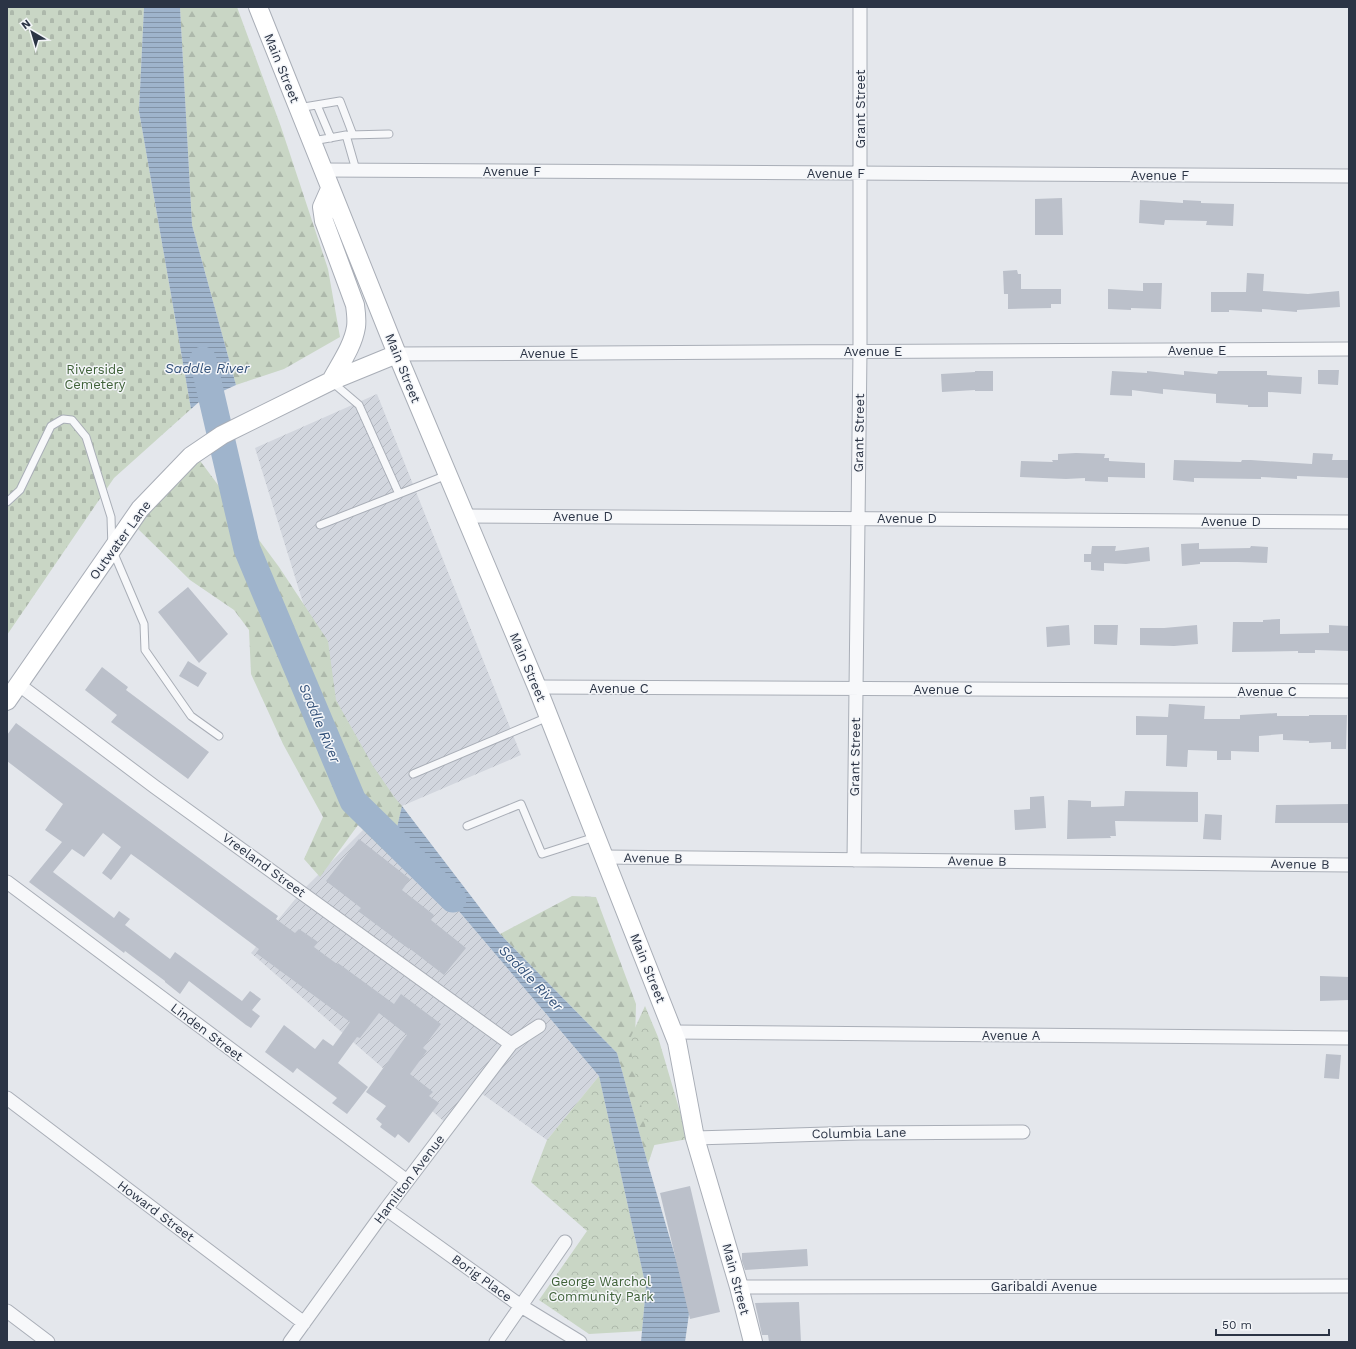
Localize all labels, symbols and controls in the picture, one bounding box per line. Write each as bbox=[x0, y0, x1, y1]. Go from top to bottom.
north arrow bbox=[12, 12, 52, 52]
text: N bbox=[19, 17, 33, 32]
street label: Main Street bbox=[261, 31, 303, 105]
street label: Grant Street bbox=[853, 69, 868, 148]
street label: Avenue F bbox=[483, 164, 541, 179]
street label: Avenue F bbox=[807, 166, 865, 181]
street label: Avenue F bbox=[1131, 168, 1189, 183]
street label: Main Street bbox=[382, 331, 424, 405]
street label: Avenue E bbox=[1168, 343, 1226, 358]
street label: Avenue E bbox=[844, 344, 902, 359]
street label: Avenue E bbox=[520, 346, 578, 361]
water label: Saddle River bbox=[165, 360, 250, 376]
park label: Riverside Cemetery bbox=[64, 362, 126, 392]
street label: Grant Street bbox=[851, 393, 867, 473]
street label: Outwater Lane bbox=[86, 498, 154, 582]
street label: Avenue D bbox=[553, 509, 613, 524]
street label: Avenue D bbox=[877, 511, 937, 526]
street label: Avenue D bbox=[1201, 514, 1261, 529]
street label: Main Street bbox=[507, 630, 549, 704]
water label: Saddle River bbox=[296, 681, 344, 766]
street label: Avenue C bbox=[589, 681, 649, 696]
street label: Avenue C bbox=[913, 682, 973, 697]
street label: Avenue C bbox=[1237, 684, 1297, 699]
street label: Grant Street bbox=[847, 717, 863, 797]
street label: Vreeland Street bbox=[219, 830, 309, 901]
street label: Avenue B bbox=[623, 850, 683, 866]
street label: Avenue B bbox=[947, 853, 1007, 869]
street label: Avenue B bbox=[1270, 856, 1330, 872]
street label: Main Street bbox=[627, 931, 669, 1005]
water label: Saddle River bbox=[496, 942, 567, 1014]
street label: Linden Street bbox=[168, 1000, 247, 1064]
street label: Avenue A bbox=[982, 1028, 1041, 1043]
street label: Columbia Lane bbox=[811, 1125, 907, 1141]
street label: Hamilton Avenue bbox=[371, 1132, 447, 1226]
street label: Howard Street bbox=[115, 1177, 198, 1245]
street label: Main Street bbox=[719, 1242, 753, 1317]
street label: Borig Place bbox=[449, 1251, 515, 1305]
park label: George Warchol Community Park bbox=[548, 1274, 654, 1304]
street label: Garibaldi Avenue bbox=[991, 1279, 1097, 1294]
scale bar bbox=[1216, 1311, 1329, 1337]
text: 50 m bbox=[1222, 1318, 1252, 1332]

